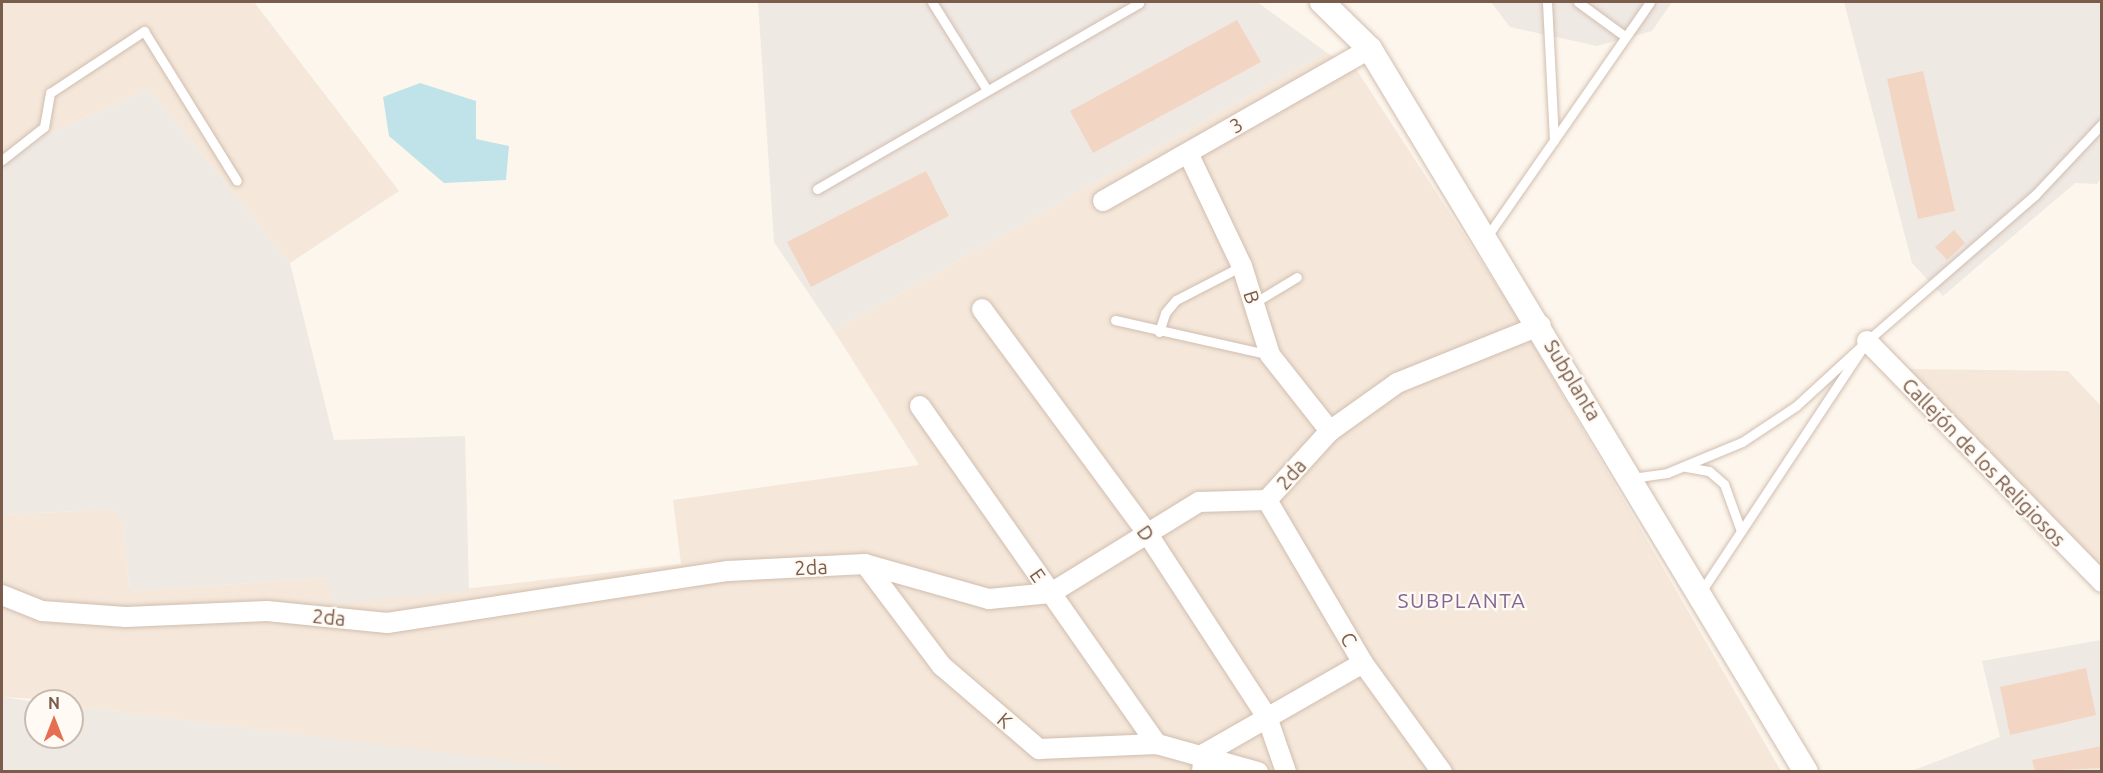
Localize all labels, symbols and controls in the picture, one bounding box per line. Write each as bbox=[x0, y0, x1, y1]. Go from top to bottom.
street label: 3 bbox=[1225, 112, 1247, 138]
street label: B bbox=[1239, 287, 1265, 307]
street label: Subplanta bbox=[1539, 335, 1607, 425]
street label: Callejón de los Religiosos bbox=[1897, 373, 2071, 551]
street label: 2da bbox=[1271, 454, 1311, 494]
street label: D bbox=[1132, 520, 1160, 546]
street label: 2da bbox=[794, 554, 828, 580]
street label: E bbox=[1025, 564, 1051, 586]
district label: SUBPLANTA bbox=[1398, 587, 1526, 613]
street label: 2da bbox=[311, 603, 347, 631]
street label: C bbox=[1336, 628, 1362, 650]
north arrow bbox=[24, 689, 84, 749]
text: N bbox=[48, 694, 60, 712]
street label: K bbox=[993, 707, 1017, 733]

